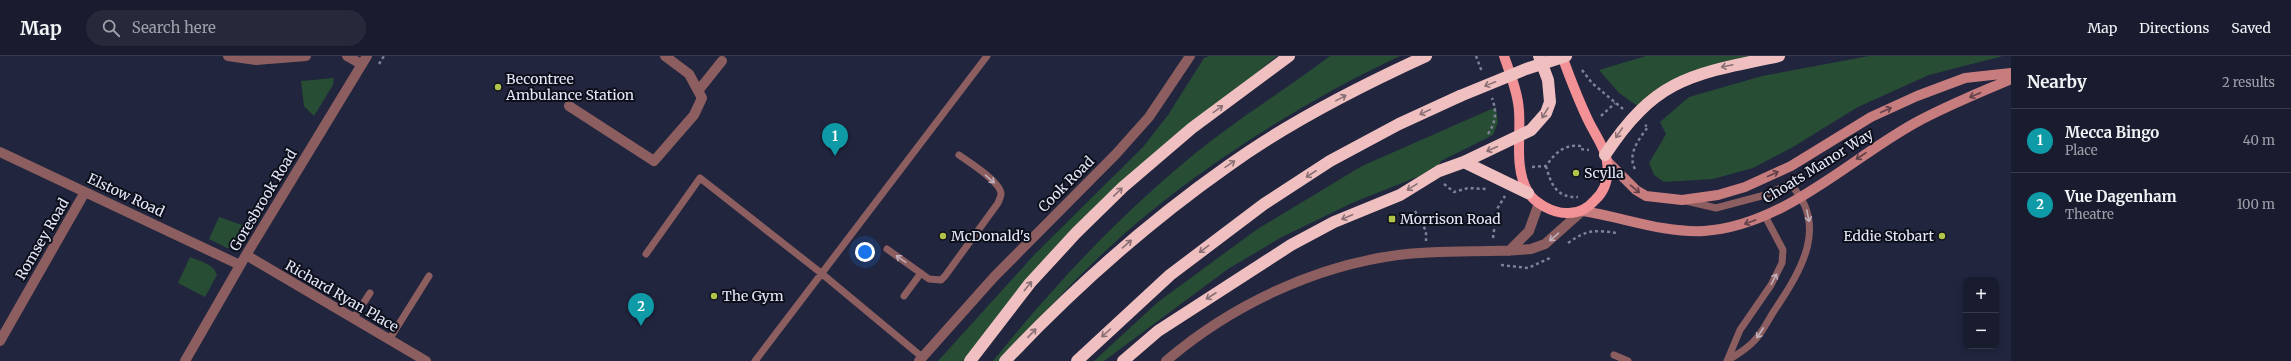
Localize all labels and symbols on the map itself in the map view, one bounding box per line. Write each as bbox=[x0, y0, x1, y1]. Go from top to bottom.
one-way arrow bbox=[1720, 63, 1733, 71]
place label: Becontree Ambulance Station bbox=[505, 70, 634, 104]
one-way arrow bbox=[1485, 80, 1497, 88]
marker: Becontree Ambulance Station bbox=[493, 82, 503, 92]
one-way arrow bbox=[1970, 91, 1982, 99]
one-way arrow bbox=[1335, 93, 1347, 101]
one-way arrow bbox=[1212, 104, 1223, 113]
one-way arrow bbox=[1879, 106, 1891, 113]
one-way arrow bbox=[1540, 107, 1548, 119]
one-way arrow bbox=[1419, 109, 1431, 116]
pin: 1 bbox=[822, 123, 848, 156]
street label: Choats Manor Way bbox=[1759, 124, 1877, 207]
one-way arrow bbox=[1615, 128, 1623, 139]
street label: Goresbrook Road bbox=[225, 145, 301, 254]
one-way arrow bbox=[1486, 146, 1498, 153]
street label: Cook Road bbox=[1034, 152, 1098, 216]
one-way arrow bbox=[1855, 153, 1867, 161]
one-way arrow bbox=[1224, 160, 1236, 168]
place label: Scylla bbox=[1584, 164, 1624, 182]
marker: Scylla bbox=[1571, 168, 1581, 178]
street label: Elstow Road bbox=[85, 169, 168, 221]
one-way arrow bbox=[1305, 170, 1316, 178]
one-way arrow bbox=[1767, 170, 1779, 177]
one-way arrow bbox=[985, 174, 995, 183]
one-way arrow bbox=[1406, 184, 1418, 192]
one-way arrow bbox=[1630, 184, 1640, 193]
one-way arrow bbox=[1113, 187, 1123, 197]
street label: Romsey Road bbox=[11, 194, 73, 283]
one-way arrow bbox=[1804, 209, 1812, 222]
place label: Morrison Road bbox=[1400, 210, 1501, 228]
one-way arrow bbox=[1342, 213, 1354, 221]
marker: Morrison Road bbox=[1387, 214, 1397, 224]
one-way arrow bbox=[1744, 219, 1756, 227]
place label: McDonald's bbox=[951, 227, 1030, 245]
place label: Eddie Stobart bbox=[1843, 227, 1935, 245]
marker: McDonald's bbox=[938, 231, 948, 241]
marker: Eddie Stobart bbox=[1937, 231, 1947, 241]
one-way arrow bbox=[1549, 232, 1559, 241]
one-way arrow bbox=[1122, 239, 1132, 248]
your location bbox=[855, 242, 875, 262]
one-way arrow bbox=[1199, 245, 1210, 253]
one-way arrow bbox=[895, 255, 906, 263]
street label: Richard Ryan Place bbox=[282, 256, 402, 336]
one-way arrow bbox=[1771, 273, 1778, 285]
one-way arrow bbox=[1024, 280, 1033, 291]
place label: The Gym bbox=[722, 287, 784, 305]
marker: The Gym bbox=[709, 291, 719, 301]
one-way arrow bbox=[1206, 292, 1217, 300]
pin: 2 bbox=[628, 293, 654, 326]
one-way arrow bbox=[1755, 327, 1763, 339]
one-way arrow bbox=[1027, 328, 1036, 338]
one-way arrow bbox=[1101, 329, 1111, 338]

